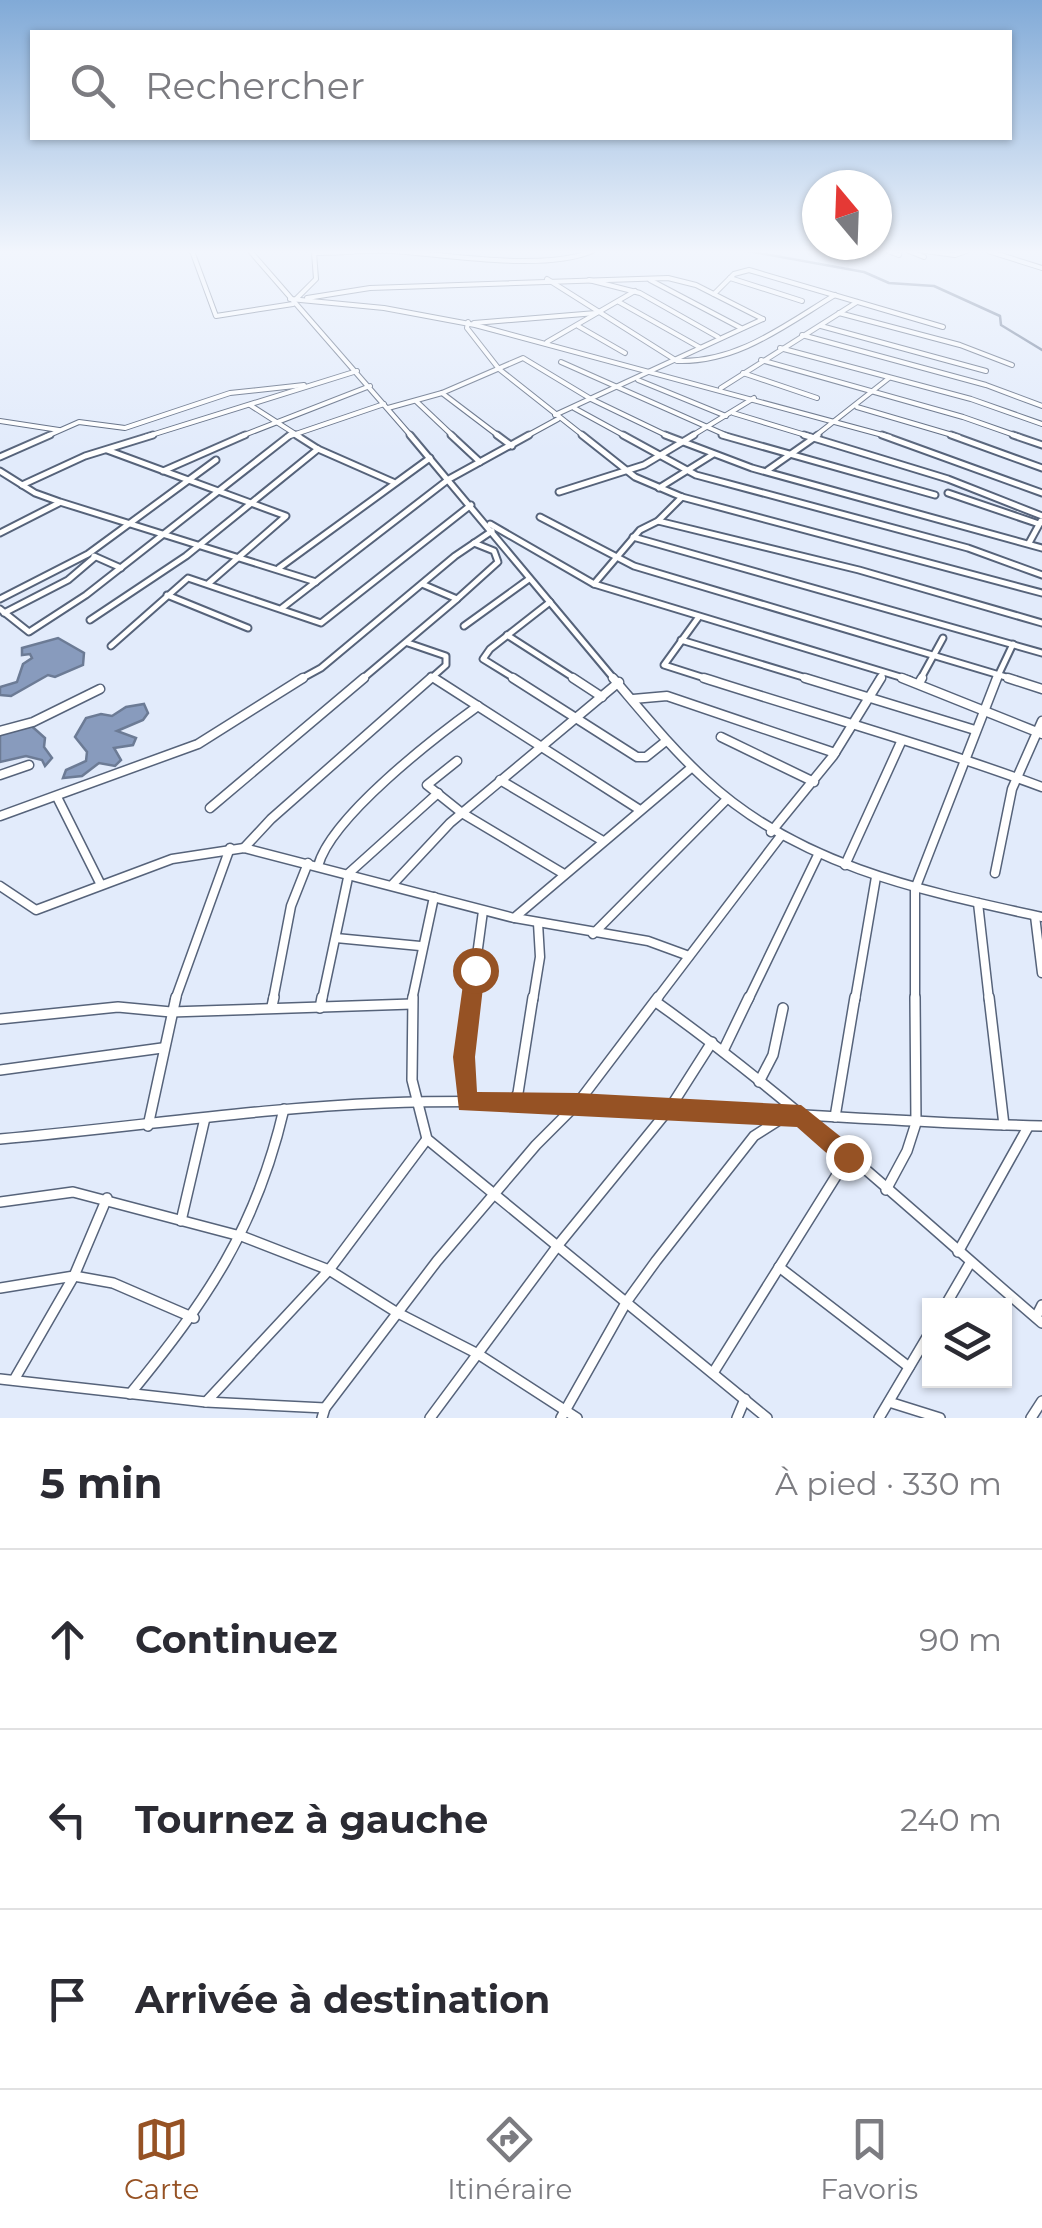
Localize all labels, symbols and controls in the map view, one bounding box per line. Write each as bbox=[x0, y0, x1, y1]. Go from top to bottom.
search box bbox=[30, 30, 1012, 140]
icon: search bbox=[65, 58, 120, 113]
text: Rechercher bbox=[145, 62, 365, 109]
north arrow bbox=[802, 170, 892, 260]
route start bbox=[453, 948, 499, 994]
route end bbox=[826, 1135, 872, 1181]
map controls bbox=[922, 1298, 1012, 1388]
button: layers bbox=[922, 1298, 1012, 1388]
text: 5 min bbox=[40, 1457, 163, 1509]
text: À pied · 330 m bbox=[775, 1464, 1002, 1503]
icon: ahead bbox=[40, 1612, 95, 1667]
text: Continuez bbox=[135, 1616, 338, 1663]
text: 90 m bbox=[919, 1620, 1002, 1659]
icon: left bbox=[40, 1792, 95, 1847]
text: Tournez à gauche bbox=[135, 1796, 488, 1843]
text: 240 m bbox=[900, 1800, 1002, 1839]
icon: arrive bbox=[40, 1972, 95, 2027]
text: Arrivée à destination bbox=[135, 1976, 550, 2023]
tab: Carte bbox=[124, 2112, 199, 2206]
tab: Itinéraire bbox=[447, 2112, 572, 2206]
tab: Favoris bbox=[820, 2112, 918, 2206]

